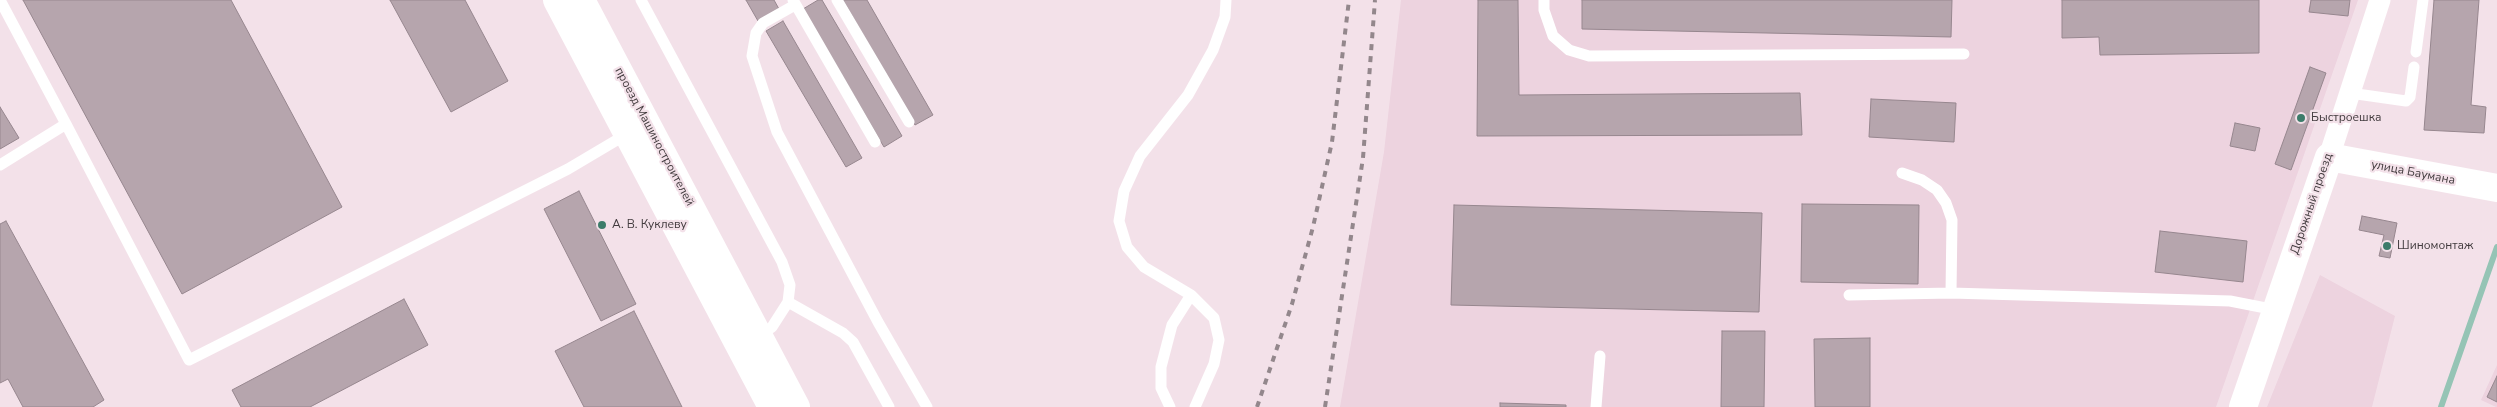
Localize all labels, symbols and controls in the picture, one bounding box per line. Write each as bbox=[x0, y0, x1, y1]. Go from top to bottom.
street label: проезд Машиностроителей bbox=[611, 65, 697, 209]
place label: Быстроешка bbox=[2311, 111, 2381, 125]
marker: Быстроешка bbox=[2295, 112, 2307, 124]
street label: Дорожный проезд bbox=[2288, 152, 2336, 256]
street label: улица Баумана bbox=[2370, 158, 2456, 188]
place label: А. В. Куклеву bbox=[612, 218, 687, 232]
marker: А. В. Куклеву bbox=[596, 219, 608, 231]
place label: Шиномонтаж bbox=[2397, 239, 2473, 253]
marker: Шиномонтаж bbox=[2381, 240, 2393, 252]

